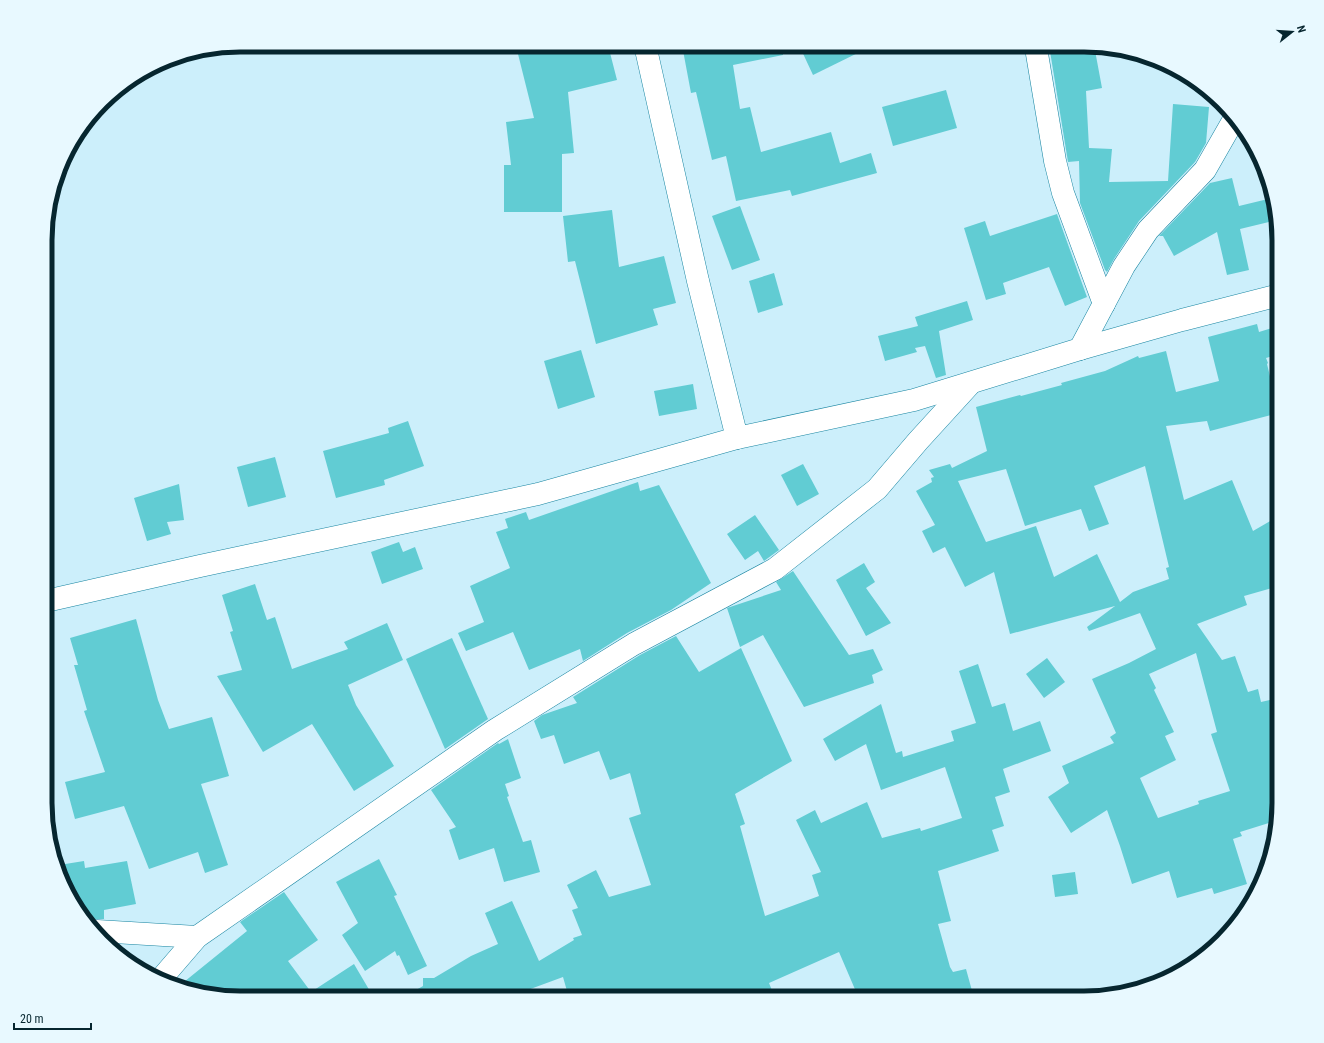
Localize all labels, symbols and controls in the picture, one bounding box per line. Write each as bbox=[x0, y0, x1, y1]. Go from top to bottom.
north arrow bbox=[1272, 12, 1312, 52]
text: N bbox=[1294, 24, 1308, 35]
scale bar bbox=[14, 1005, 91, 1031]
text: 20 m bbox=[20, 1012, 44, 1026]

